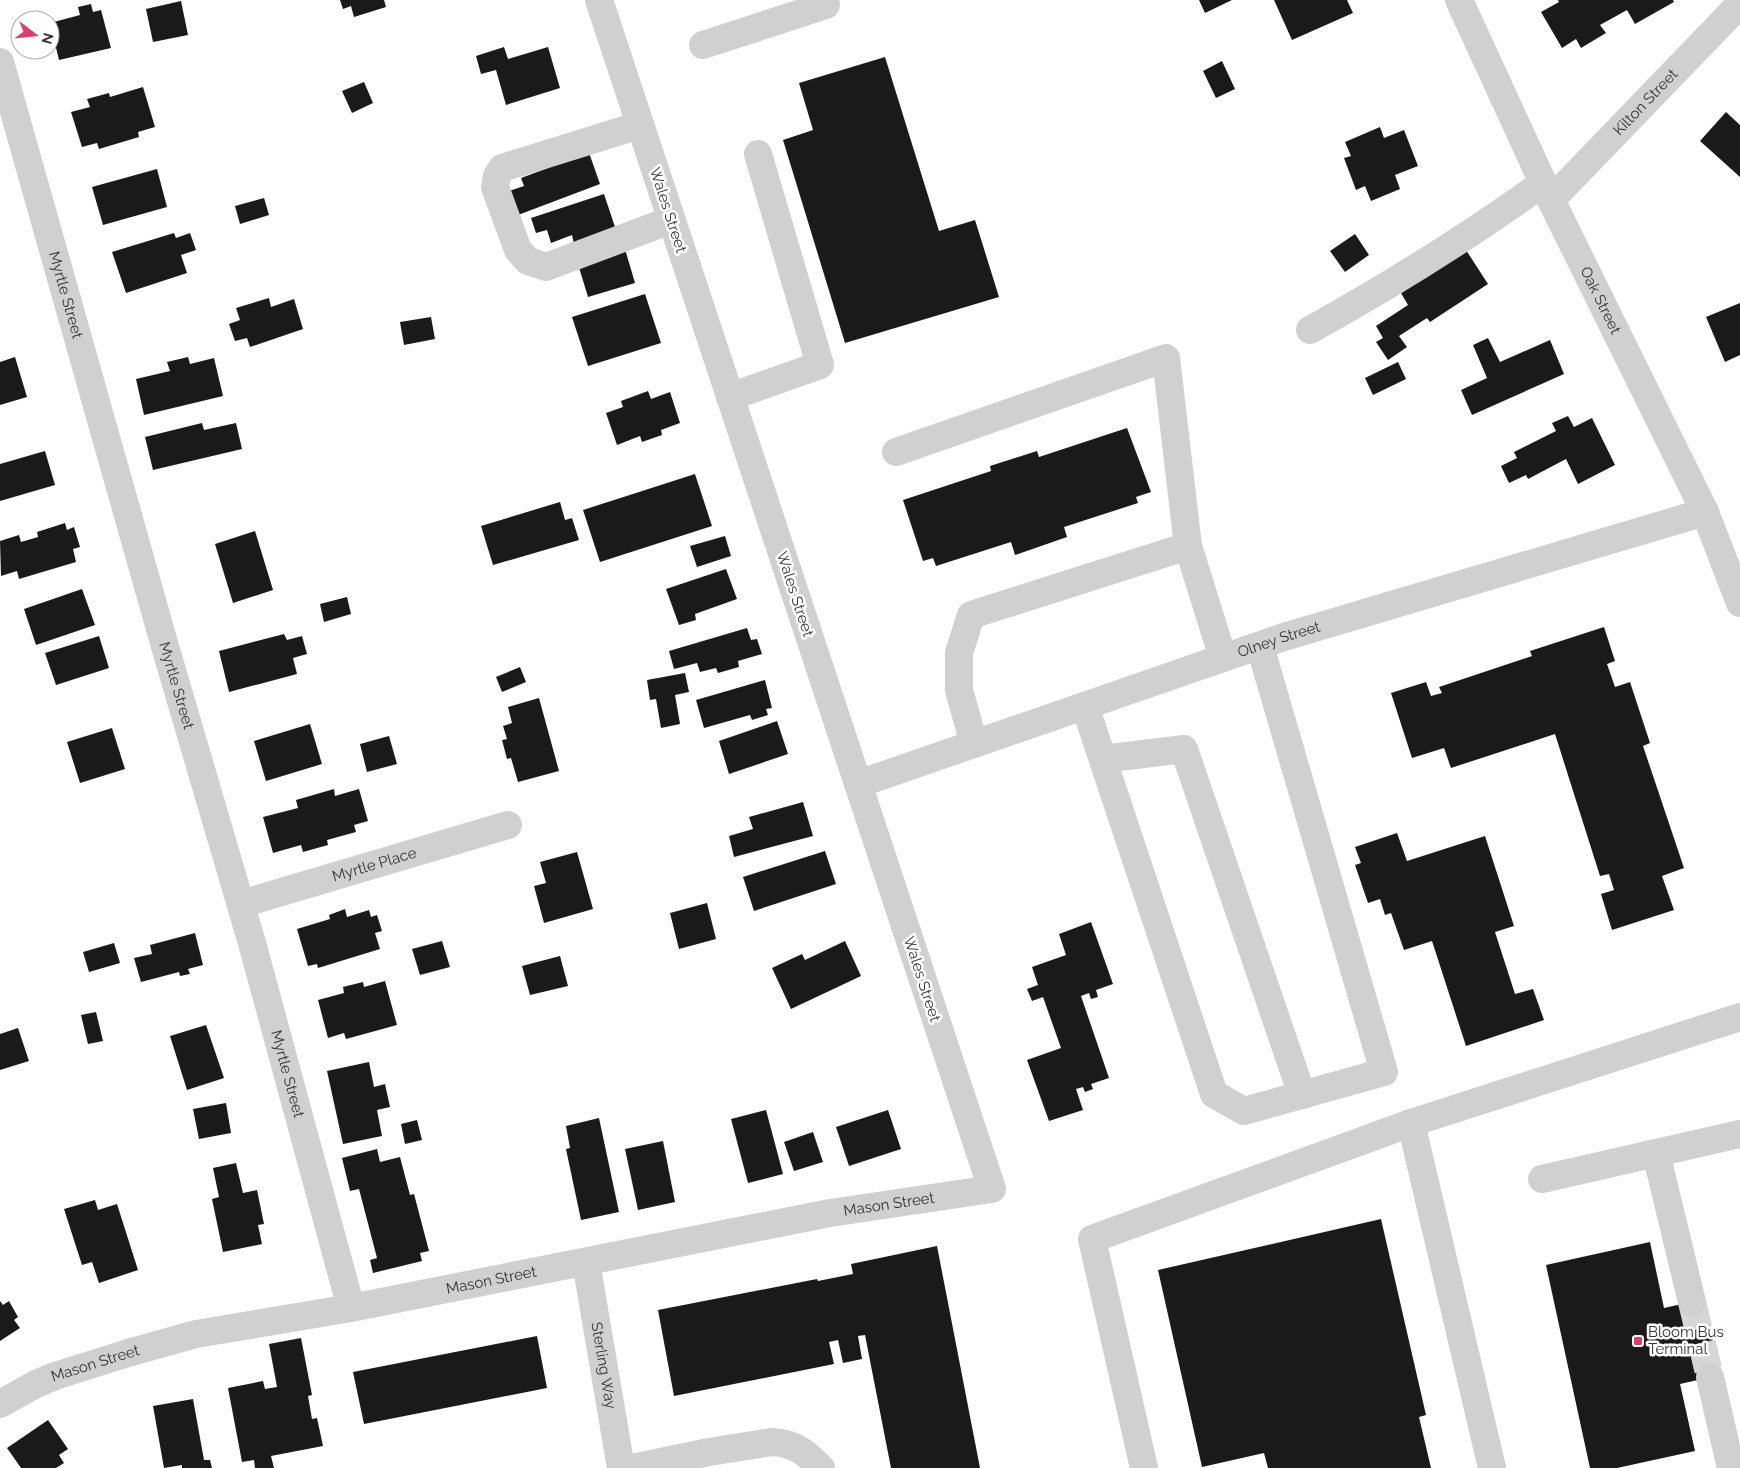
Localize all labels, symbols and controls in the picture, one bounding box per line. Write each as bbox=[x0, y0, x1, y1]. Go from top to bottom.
north arrow bbox=[10, 10, 60, 60]
text: N bbox=[38, 31, 57, 46]
street label: Kilton Street bbox=[1609, 65, 1681, 139]
street label: Wales Street bbox=[646, 165, 690, 255]
street label: Myrtle Street bbox=[45, 249, 87, 341]
street label: Oak Street bbox=[1576, 264, 1625, 337]
street label: Wales Street bbox=[773, 549, 817, 639]
street label: Olney Street bbox=[1235, 618, 1322, 661]
street label: Myrtle Street bbox=[155, 640, 198, 731]
street label: Myrtle Place bbox=[330, 844, 419, 886]
street label: Wales Street bbox=[900, 934, 944, 1024]
street label: Myrtle Street bbox=[267, 1028, 308, 1120]
street label: Mason Street bbox=[842, 1189, 936, 1220]
street label: Mason Street bbox=[444, 1262, 538, 1298]
street label: Sterling Way bbox=[587, 1321, 620, 1410]
place label: Bloom Bus Terminal bbox=[1648, 1323, 1724, 1358]
marker: Bloom Bus Terminal bbox=[1632, 1335, 1644, 1347]
street label: Mason Street bbox=[49, 1341, 142, 1386]

